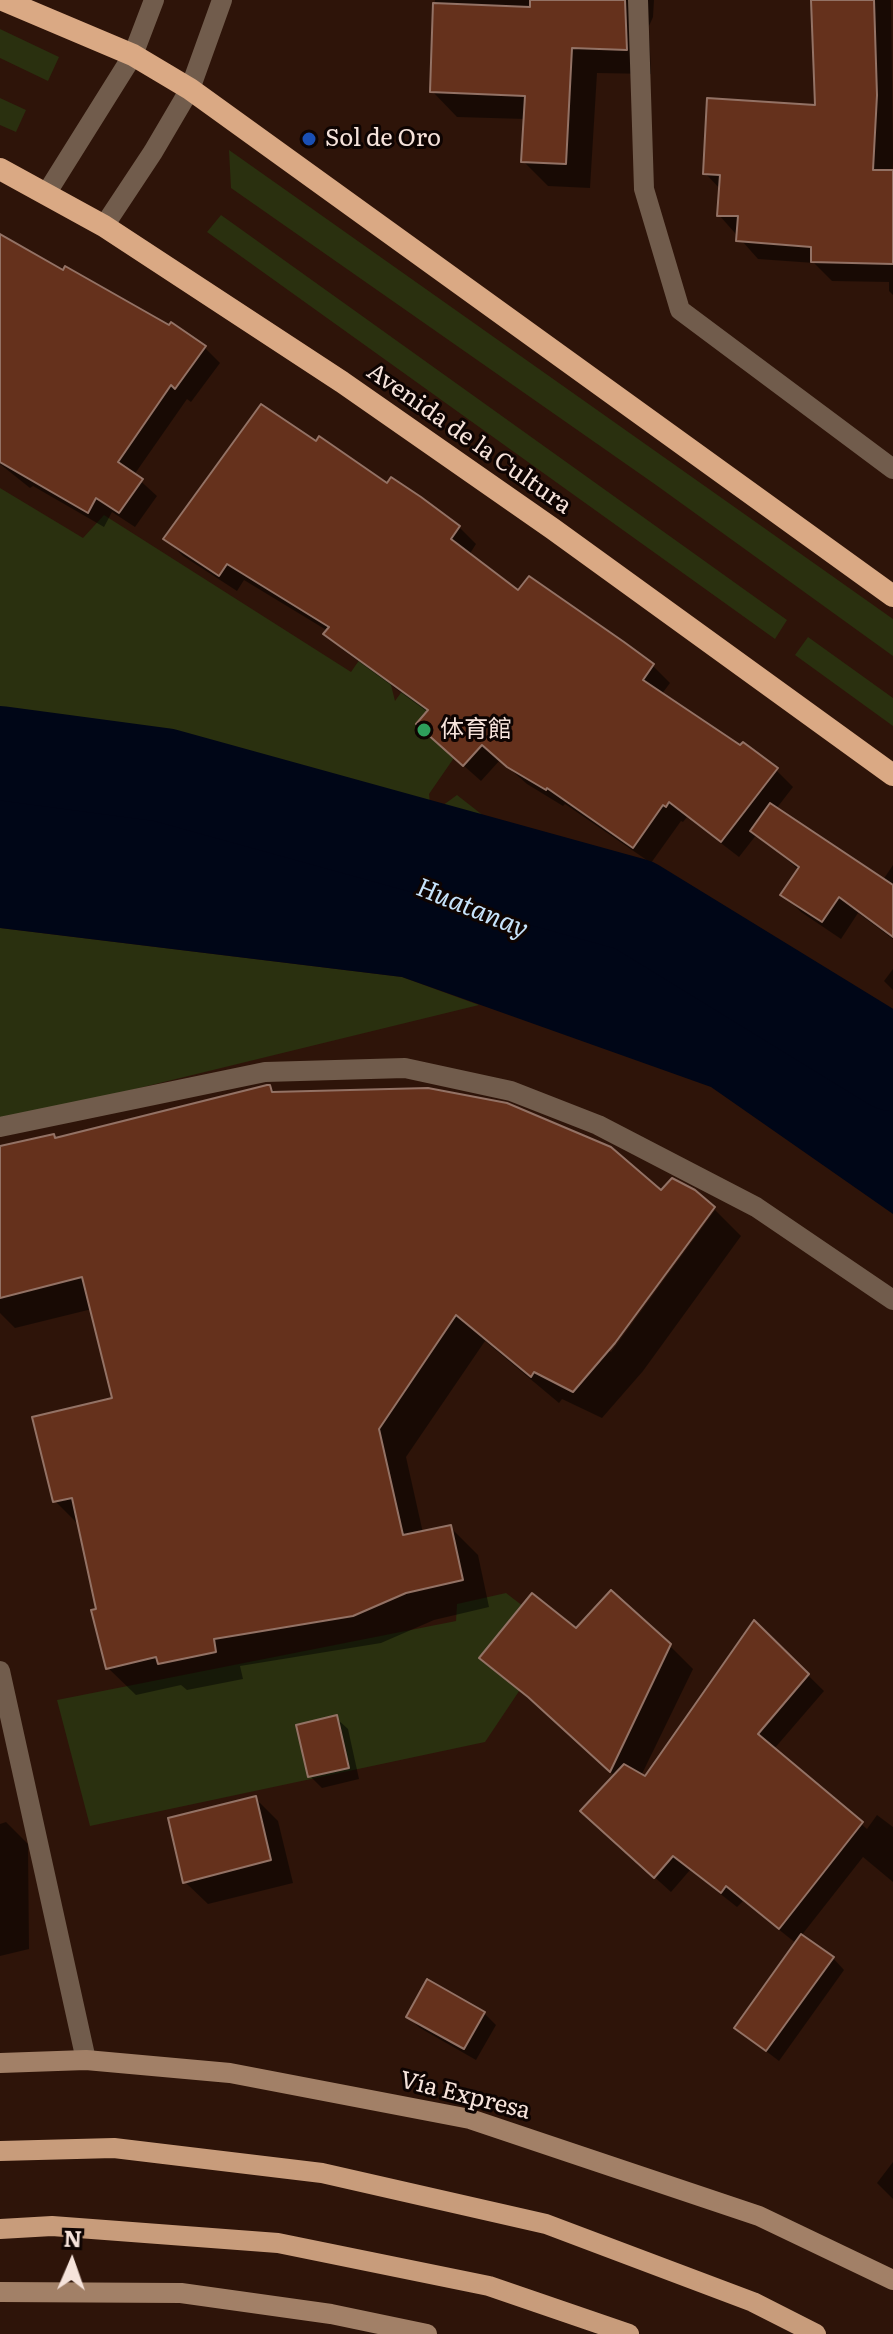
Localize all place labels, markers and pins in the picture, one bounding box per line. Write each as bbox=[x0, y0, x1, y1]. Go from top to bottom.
place label: Sol de Oro bbox=[325, 125, 441, 153]
marker: Sol de Oro bbox=[300, 130, 318, 148]
place label: 体育館 bbox=[440, 716, 512, 744]
marker: 体育館 bbox=[415, 721, 433, 739]

